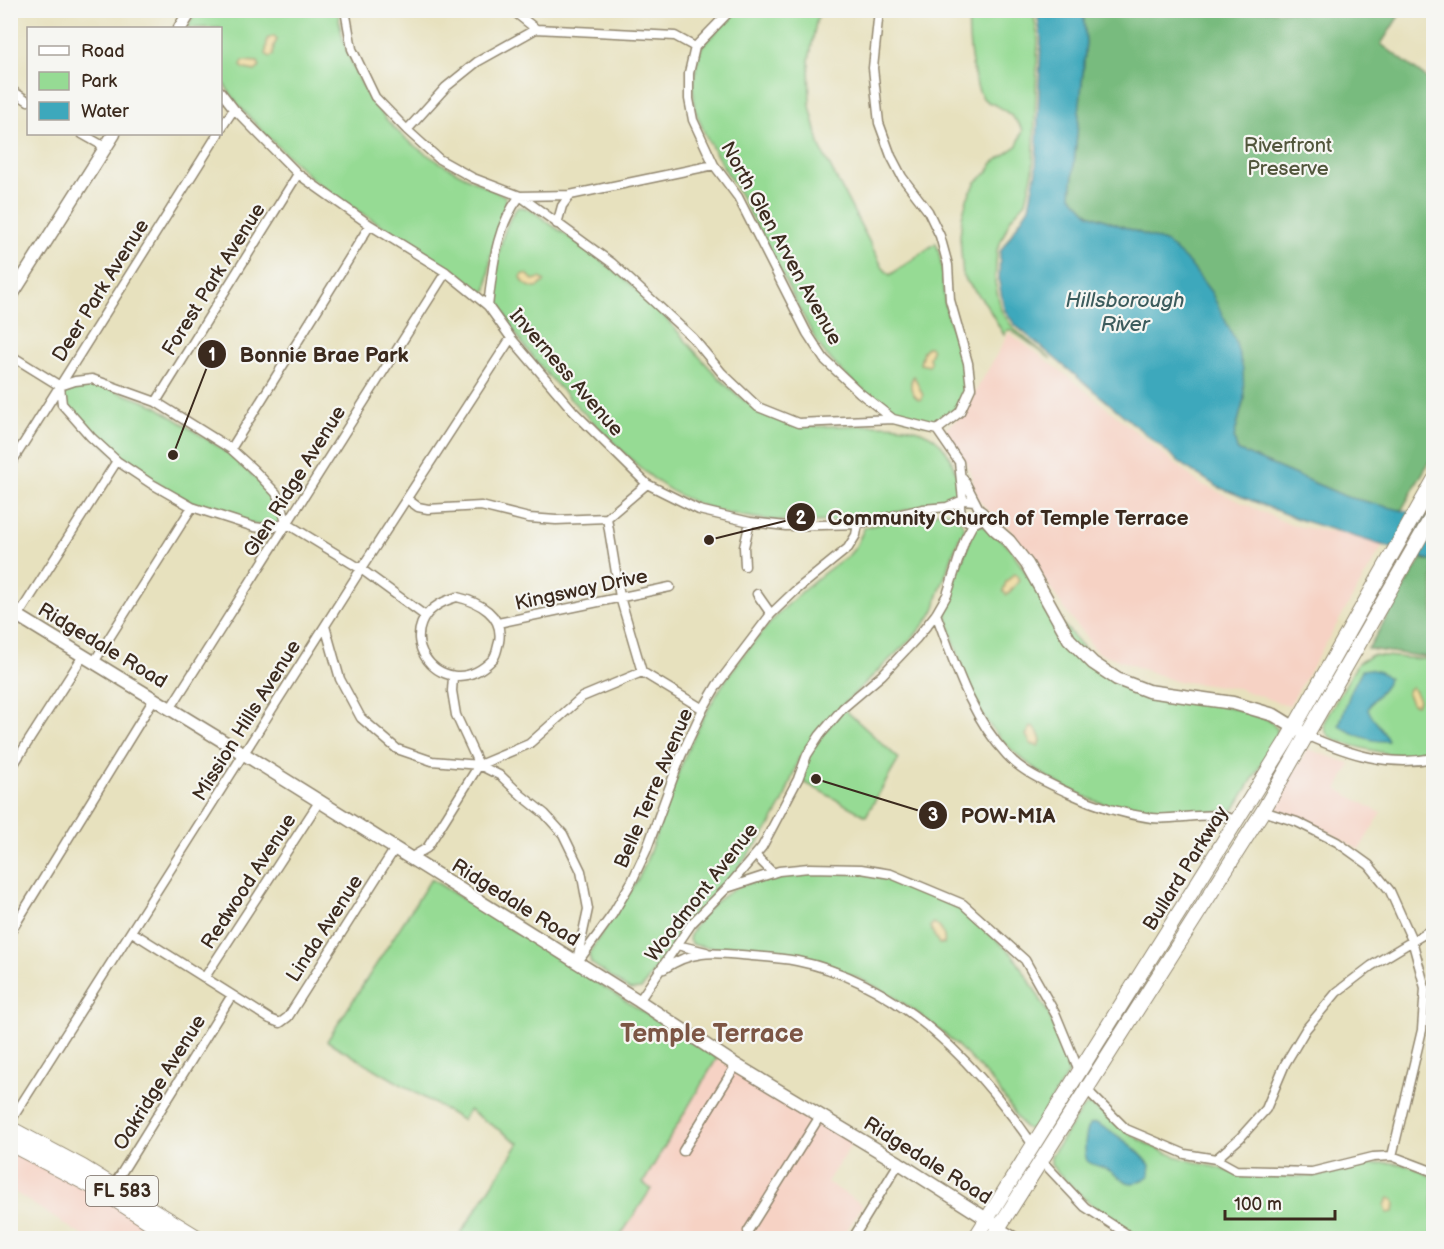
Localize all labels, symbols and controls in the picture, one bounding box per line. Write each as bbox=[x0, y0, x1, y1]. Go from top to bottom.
legend bbox=[27, 27, 222, 135]
text: Road bbox=[81, 41, 125, 62]
text: Park bbox=[81, 71, 117, 92]
text: Water bbox=[81, 101, 129, 122]
park label: Riverfront Preserve bbox=[1244, 134, 1332, 181]
street label: North Glen Arven Avenue bbox=[715, 138, 847, 349]
street label: Forest Park Avenue bbox=[157, 199, 271, 360]
street label: Deer Park Avenue bbox=[47, 215, 154, 366]
water label: Hillsborough River bbox=[1066, 288, 1185, 337]
street label: Inverness Avenue bbox=[504, 304, 628, 442]
callout: Bonnie Brae Park bbox=[197, 335, 420, 374]
text: Bonnie Brae Park bbox=[239, 343, 409, 368]
text: 1 bbox=[208, 345, 216, 366]
street label: Glen Ridge Avenue bbox=[239, 401, 351, 562]
callout: Community Church of Temple Terrace bbox=[786, 498, 1201, 537]
text: Community Church of Temple Terrace bbox=[827, 506, 1189, 531]
text: 2 bbox=[796, 508, 807, 529]
street label: Kingsway Drive bbox=[513, 564, 650, 616]
street label: Ridgedale Road bbox=[34, 598, 171, 694]
street label: Mission Hills Avenue bbox=[188, 636, 306, 805]
street label: Belle Terre Avenue bbox=[609, 705, 698, 872]
callout: POW-MIA bbox=[918, 796, 1067, 835]
street label: Bullard Parkway bbox=[1138, 802, 1234, 935]
text: POW-MIA bbox=[961, 804, 1055, 829]
text: 3 bbox=[928, 805, 938, 826]
street label: Redwood Avenue bbox=[196, 809, 302, 954]
street label: Woodmont Avenue bbox=[640, 818, 763, 967]
street label: Ridgedale Road bbox=[447, 854, 584, 952]
street label: Linda Avenue bbox=[281, 870, 368, 987]
street label: Oakridge Avenue bbox=[108, 1010, 211, 1155]
district label: Temple Terrace bbox=[620, 1019, 804, 1050]
street label: Ridgedale Road bbox=[859, 1112, 996, 1210]
road number: FL 583 bbox=[86, 1176, 158, 1206]
scale bar bbox=[1225, 1183, 1334, 1221]
text: 100 m bbox=[1234, 1194, 1282, 1215]

